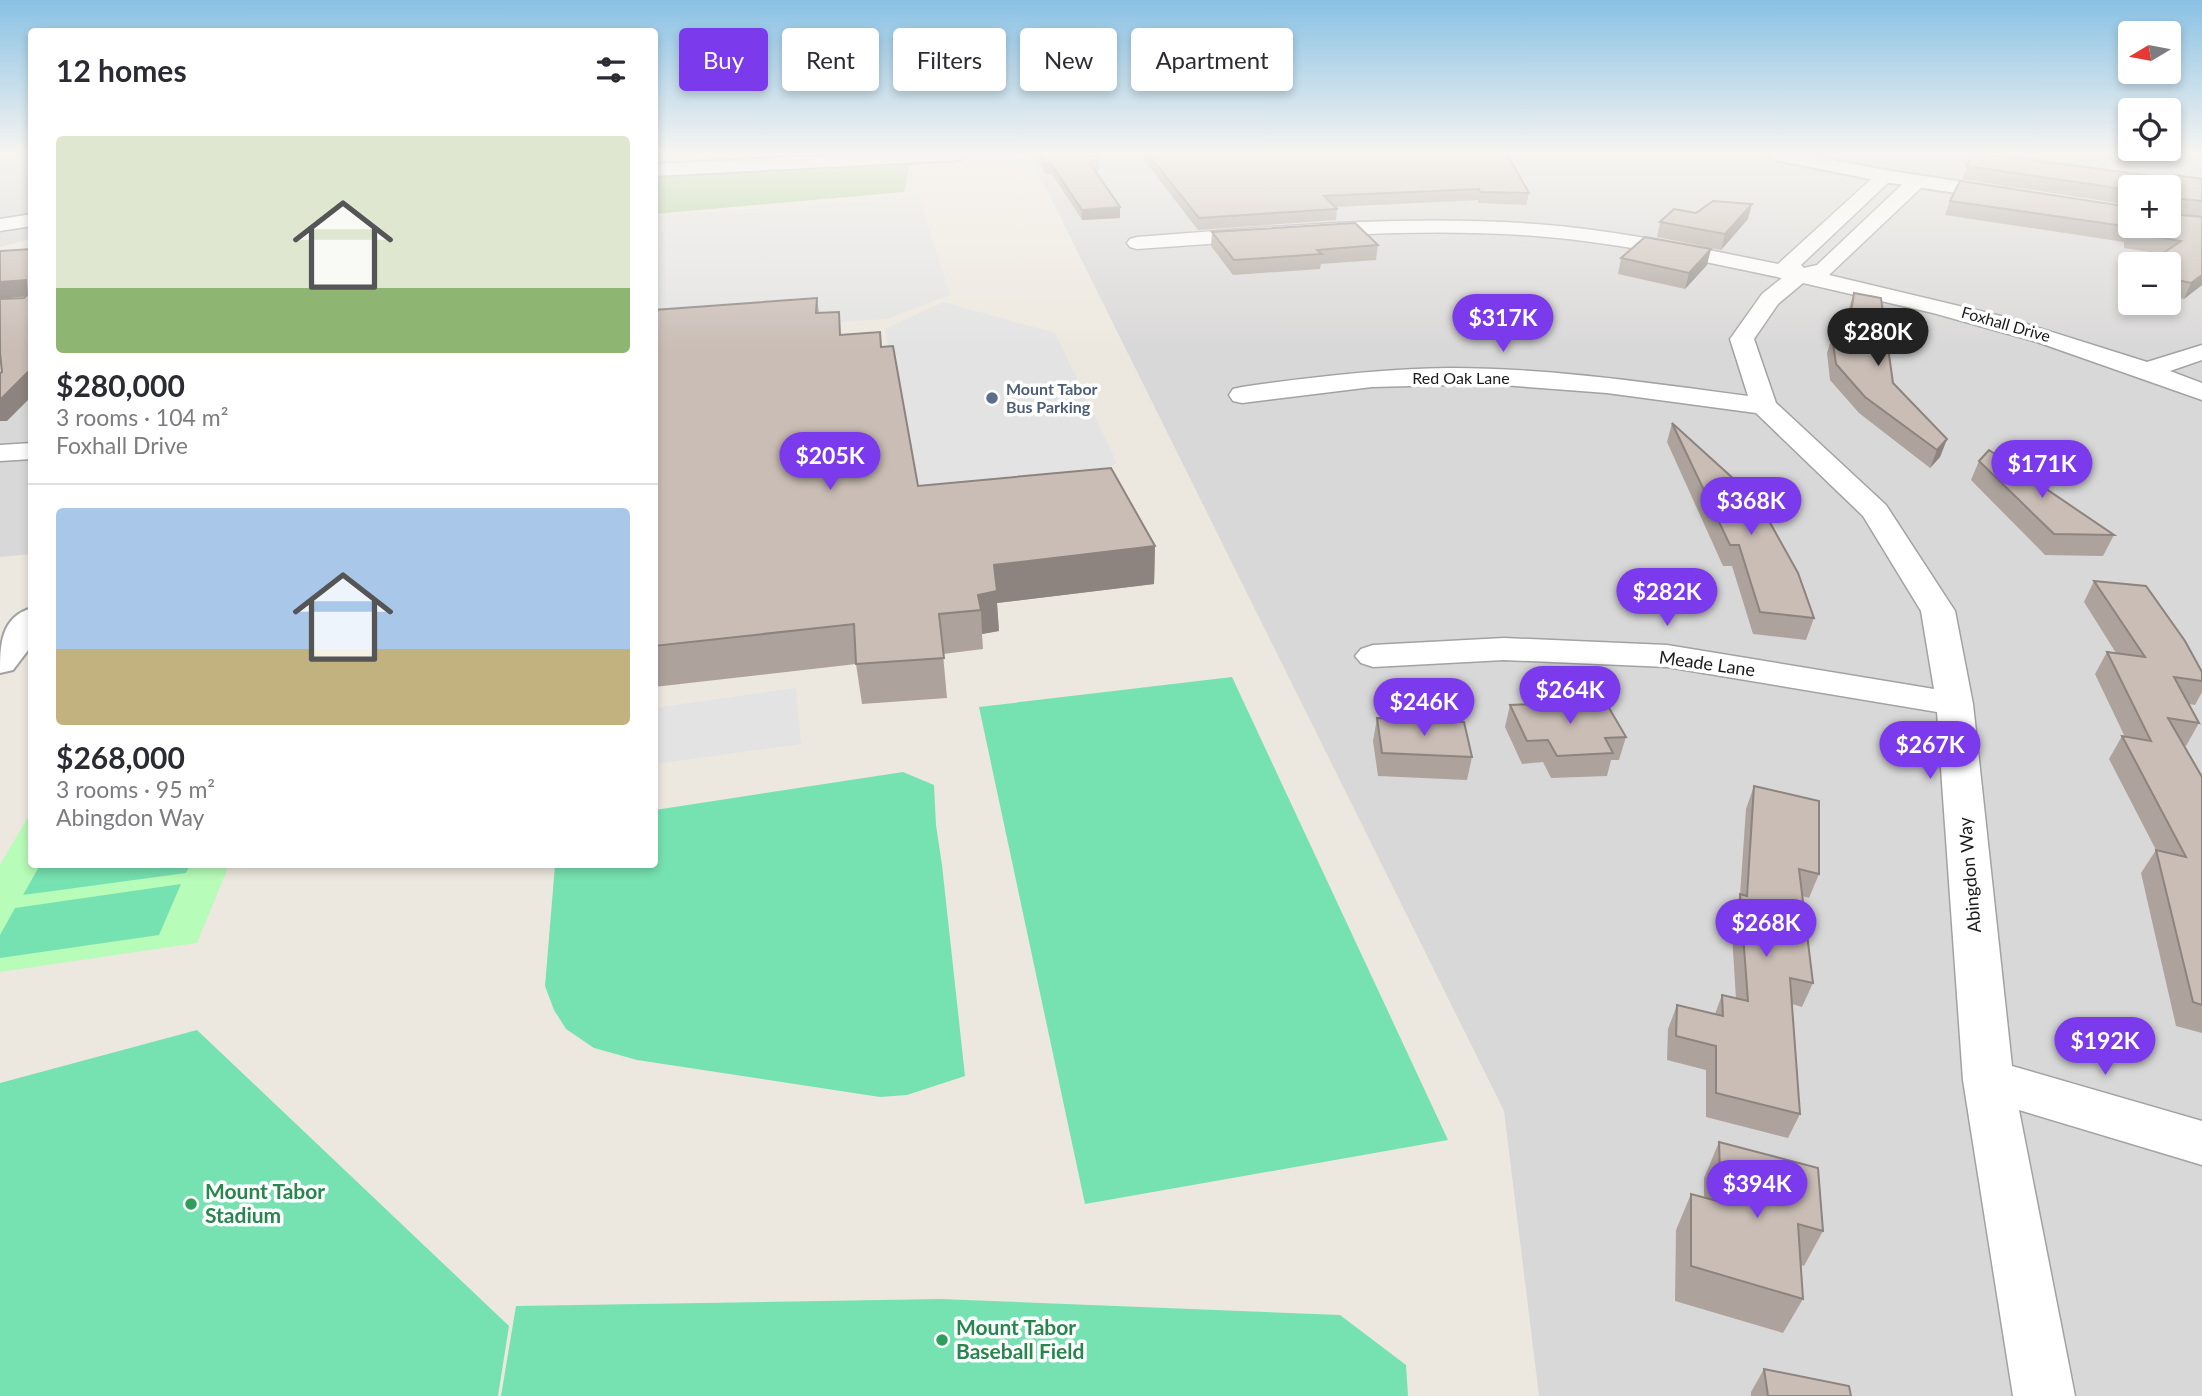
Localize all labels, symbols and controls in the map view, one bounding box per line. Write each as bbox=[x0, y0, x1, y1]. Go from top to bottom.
north arrow bbox=[2118, 21, 2180, 84]
map controls bbox=[2118, 21, 2181, 315]
chip: Buy bbox=[679, 28, 768, 91]
chip: Rent bbox=[782, 28, 879, 91]
chip: Filters bbox=[893, 28, 1006, 91]
chip: New bbox=[1020, 28, 1117, 91]
chip: Apartment bbox=[1131, 28, 1293, 91]
icon: filters bbox=[592, 51, 630, 89]
text: 12 homes bbox=[56, 52, 187, 88]
button: locate bbox=[2118, 98, 2181, 161]
button: + bbox=[2118, 175, 2181, 238]
icon: home bbox=[280, 182, 406, 308]
button: − bbox=[2118, 252, 2181, 315]
pin: $317K bbox=[1454, 294, 1552, 354]
street label: Foxhall Drive bbox=[1959, 302, 2053, 345]
text: $317K bbox=[1468, 303, 1538, 331]
pin: $280K bbox=[1829, 308, 1927, 368]
text: $280K bbox=[1843, 317, 1913, 345]
text: $280,000 bbox=[56, 367, 185, 403]
street label: Red Oak Lane bbox=[1412, 368, 1510, 387]
place label: Mount Tabor Bus Parking bbox=[1006, 379, 1098, 416]
marker: Mount Tabor Bus Parking bbox=[984, 390, 1000, 406]
text: 3 rooms · 104 m² bbox=[56, 403, 228, 431]
text: Foxhall Drive bbox=[56, 431, 188, 459]
pin: $205K bbox=[781, 433, 879, 492]
pin: $171K bbox=[1993, 440, 2091, 500]
text: $205K bbox=[795, 441, 865, 469]
text: $171K bbox=[2007, 449, 2077, 477]
pin: $368K bbox=[1702, 477, 1800, 537]
text: $368K bbox=[1716, 486, 1786, 514]
icon: home bbox=[280, 554, 406, 680]
pin: $282K bbox=[1618, 568, 1716, 628]
text: $282K bbox=[1632, 577, 1702, 605]
street label: Meade Lane bbox=[1658, 645, 1757, 681]
pin: $264K bbox=[1521, 666, 1619, 726]
text: $264K bbox=[1535, 675, 1605, 703]
pin: $246K bbox=[1375, 678, 1473, 738]
text: $246K bbox=[1389, 687, 1459, 715]
pin: $267K bbox=[1881, 722, 1979, 781]
text: $267K bbox=[1895, 730, 1965, 758]
text: $268,000 bbox=[56, 739, 185, 775]
text: 3 rooms · 95 m² bbox=[56, 775, 215, 803]
text: Abingdon Way bbox=[56, 803, 204, 831]
street label: Abingdon Way bbox=[1953, 816, 1985, 934]
pin: $268K bbox=[1717, 900, 1815, 959]
text: $268K bbox=[1731, 908, 1801, 936]
pin: $192K bbox=[2056, 1018, 2154, 1077]
text: $192K bbox=[2070, 1026, 2140, 1054]
pin: $394K bbox=[1708, 1160, 1806, 1220]
text: $394K bbox=[1722, 1169, 1792, 1197]
place label: Mount Tabor Stadium bbox=[205, 1178, 325, 1227]
marker: Mount Tabor Stadium bbox=[183, 1196, 199, 1212]
place label: Mount Tabor Baseball Field bbox=[956, 1314, 1084, 1363]
marker: Mount Tabor Baseball Field bbox=[934, 1332, 950, 1348]

